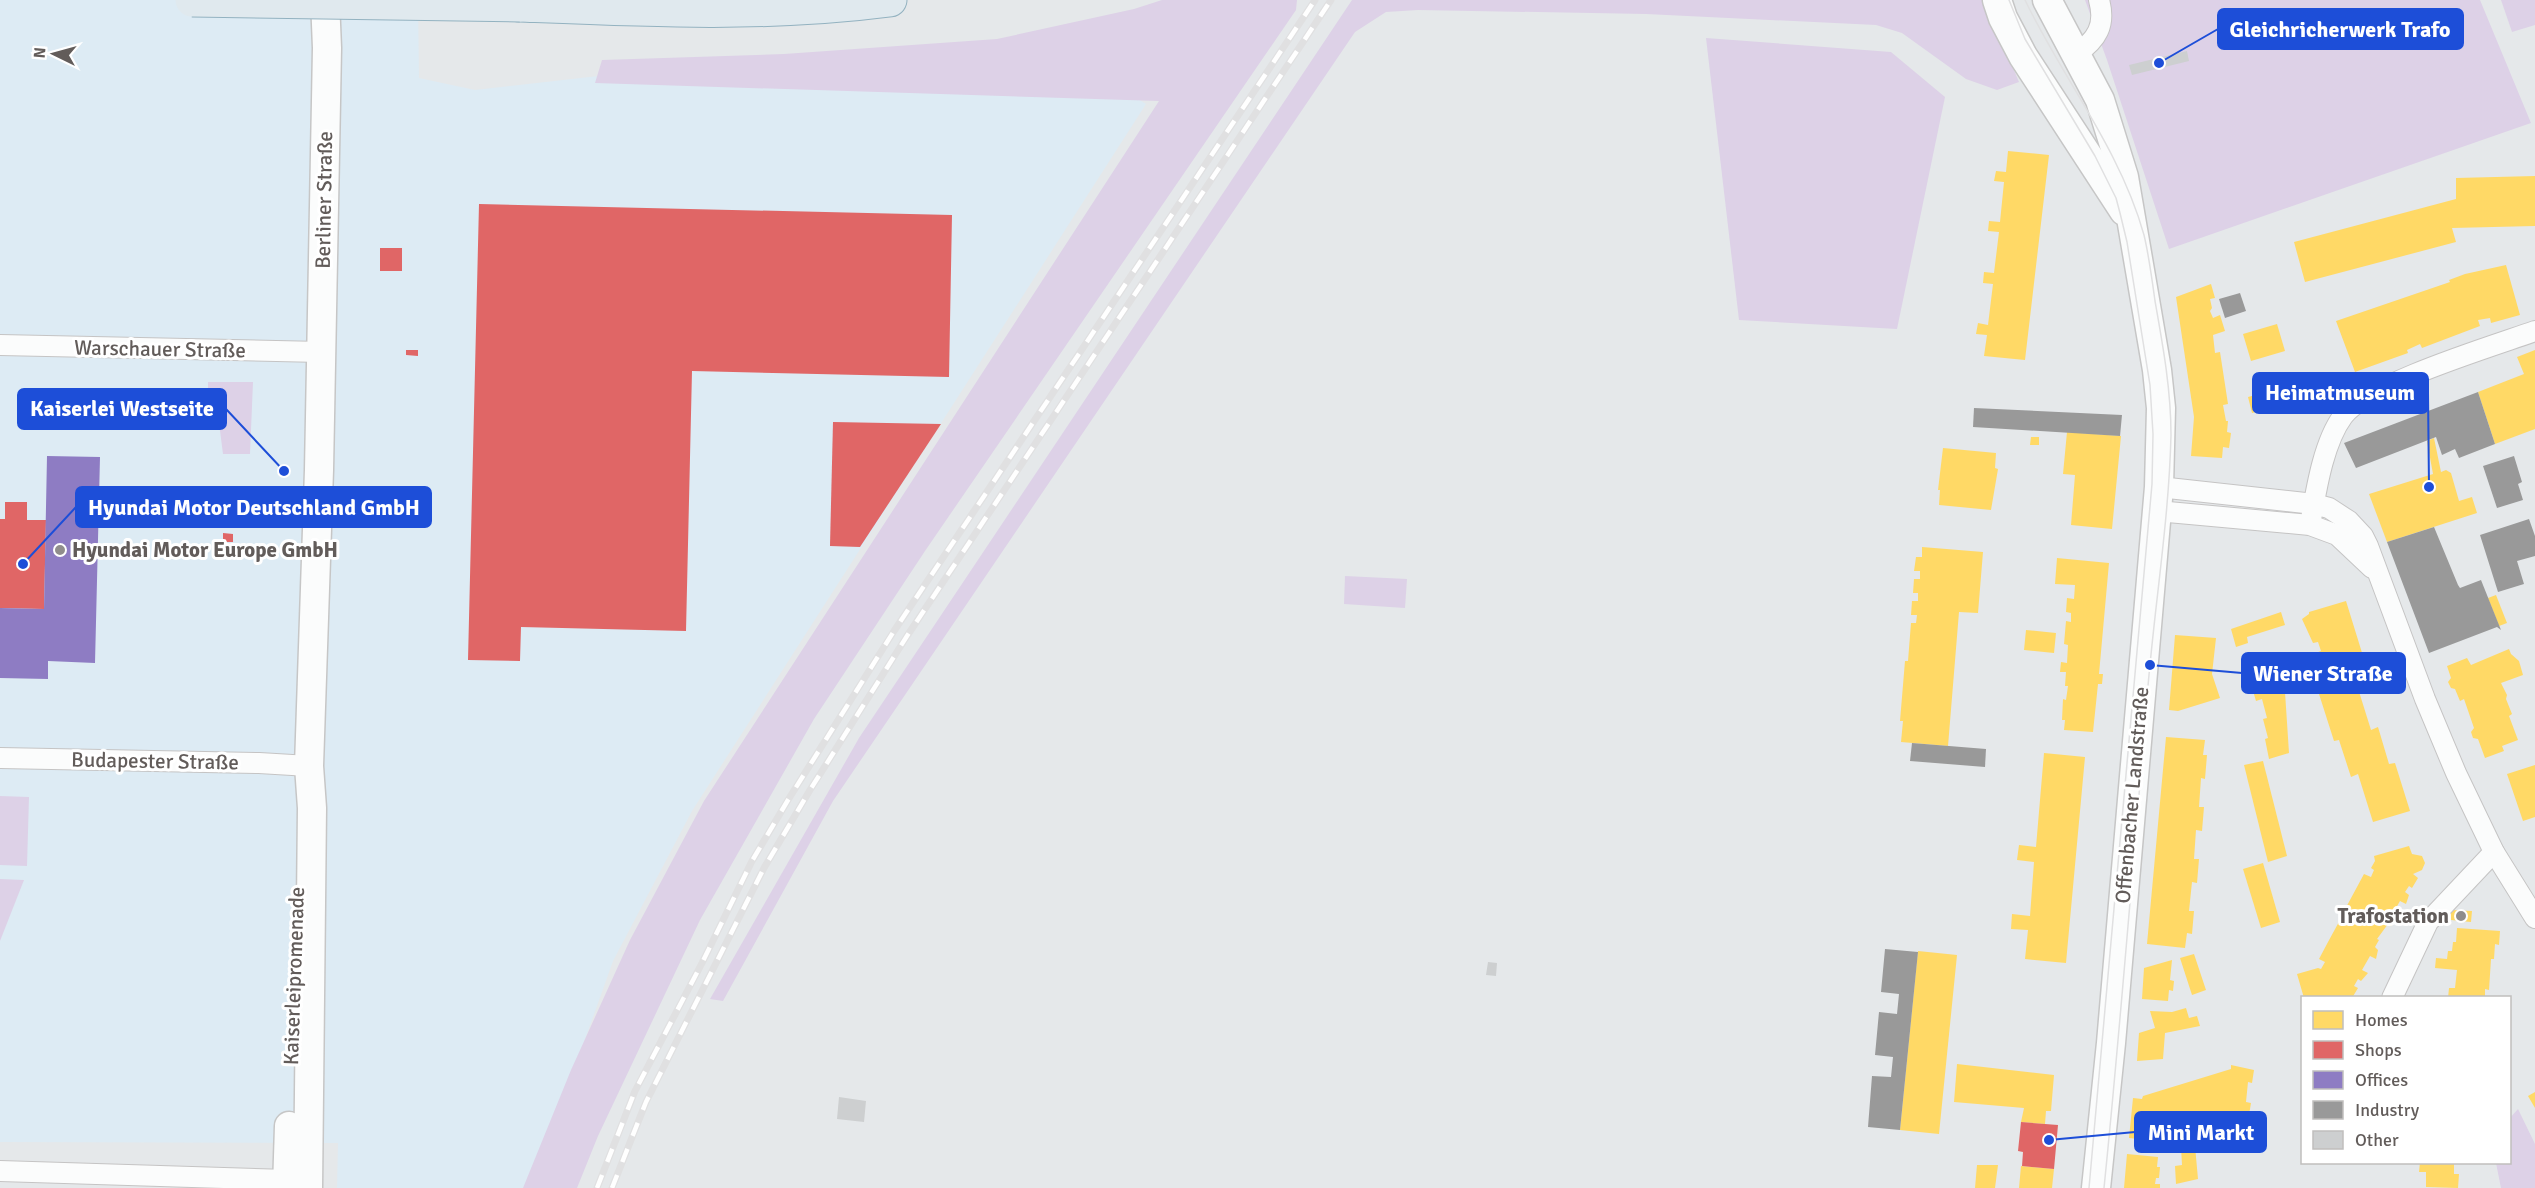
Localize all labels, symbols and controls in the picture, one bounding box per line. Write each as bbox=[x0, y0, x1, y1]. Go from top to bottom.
callout: Gleichricherwerk Trafo bbox=[2218, 9, 2463, 49]
text: Gleichricherwerk Trafo bbox=[2229, 16, 2451, 43]
north arrow bbox=[24, 24, 84, 84]
text: N bbox=[30, 46, 51, 59]
street label: Berliner Straße bbox=[310, 131, 338, 269]
street label: Warschauer Straße bbox=[74, 335, 246, 363]
callout: Heimatmuseum bbox=[2253, 373, 2428, 413]
text: Heimatmuseum bbox=[2265, 379, 2415, 406]
callout: Kaiserlei Westseite bbox=[18, 389, 226, 429]
text: Kaiserlei Westseite bbox=[30, 395, 214, 422]
callout: Hyundai Motor Deutschland GmbH bbox=[76, 487, 431, 527]
text: Hyundai Motor Deutschland GmbH bbox=[88, 494, 420, 521]
place label: Hyundai Motor Europe GmbH bbox=[72, 537, 338, 563]
marker: Hyundai Motor Europe GmbH bbox=[53, 543, 67, 557]
callout: Wiener Straße bbox=[2242, 653, 2405, 693]
text: Wiener Straße bbox=[2253, 660, 2393, 687]
street label: Offenbacher Landstraße bbox=[2110, 686, 2154, 904]
street label: Budapester Straße bbox=[71, 747, 239, 775]
street label: Kaiserleipromenade bbox=[278, 886, 310, 1066]
place label: Trafostation bbox=[2338, 903, 2449, 929]
marker: Trafostation bbox=[2454, 909, 2468, 923]
legend bbox=[2301, 996, 2511, 1164]
text: Homes bbox=[2355, 1009, 2408, 1031]
text: Shops bbox=[2355, 1039, 2402, 1061]
text: Offices bbox=[2355, 1069, 2408, 1091]
text: Industry bbox=[2355, 1099, 2420, 1121]
callout: Mini Markt bbox=[2135, 1112, 2266, 1152]
text: Mini Markt bbox=[2148, 1119, 2254, 1146]
text: Other bbox=[2355, 1129, 2399, 1151]

